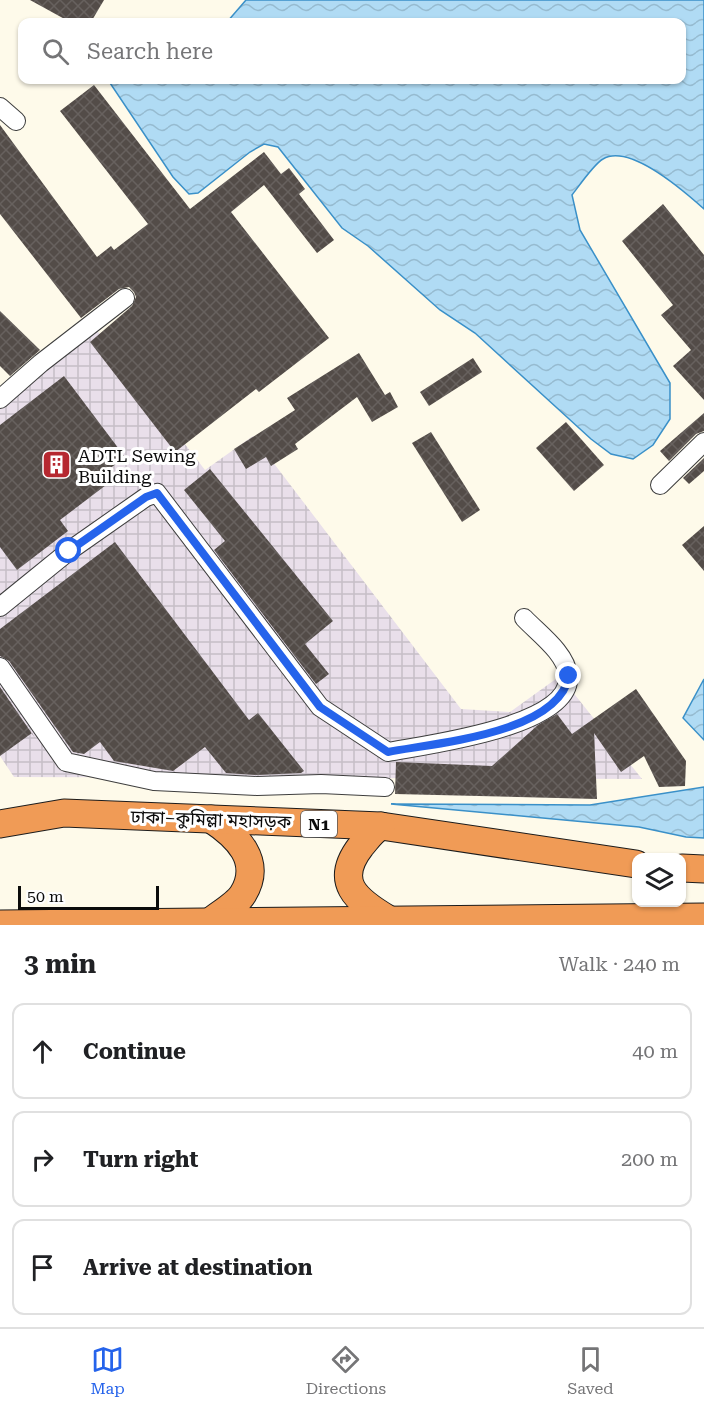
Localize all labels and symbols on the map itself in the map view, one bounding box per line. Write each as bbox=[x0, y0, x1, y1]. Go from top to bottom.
place label: ADTL Sewing Building bbox=[78, 445, 196, 487]
building icon: ADTL Sewing Building bbox=[41, 449, 73, 481]
route start bbox=[55, 537, 81, 563]
route end bbox=[555, 662, 581, 688]
street label: ঢাকা–কুমিল্লা মহাসড়ক bbox=[129, 806, 292, 833]
road number: N1 bbox=[301, 811, 337, 837]
scale bar bbox=[18, 883, 159, 910]

